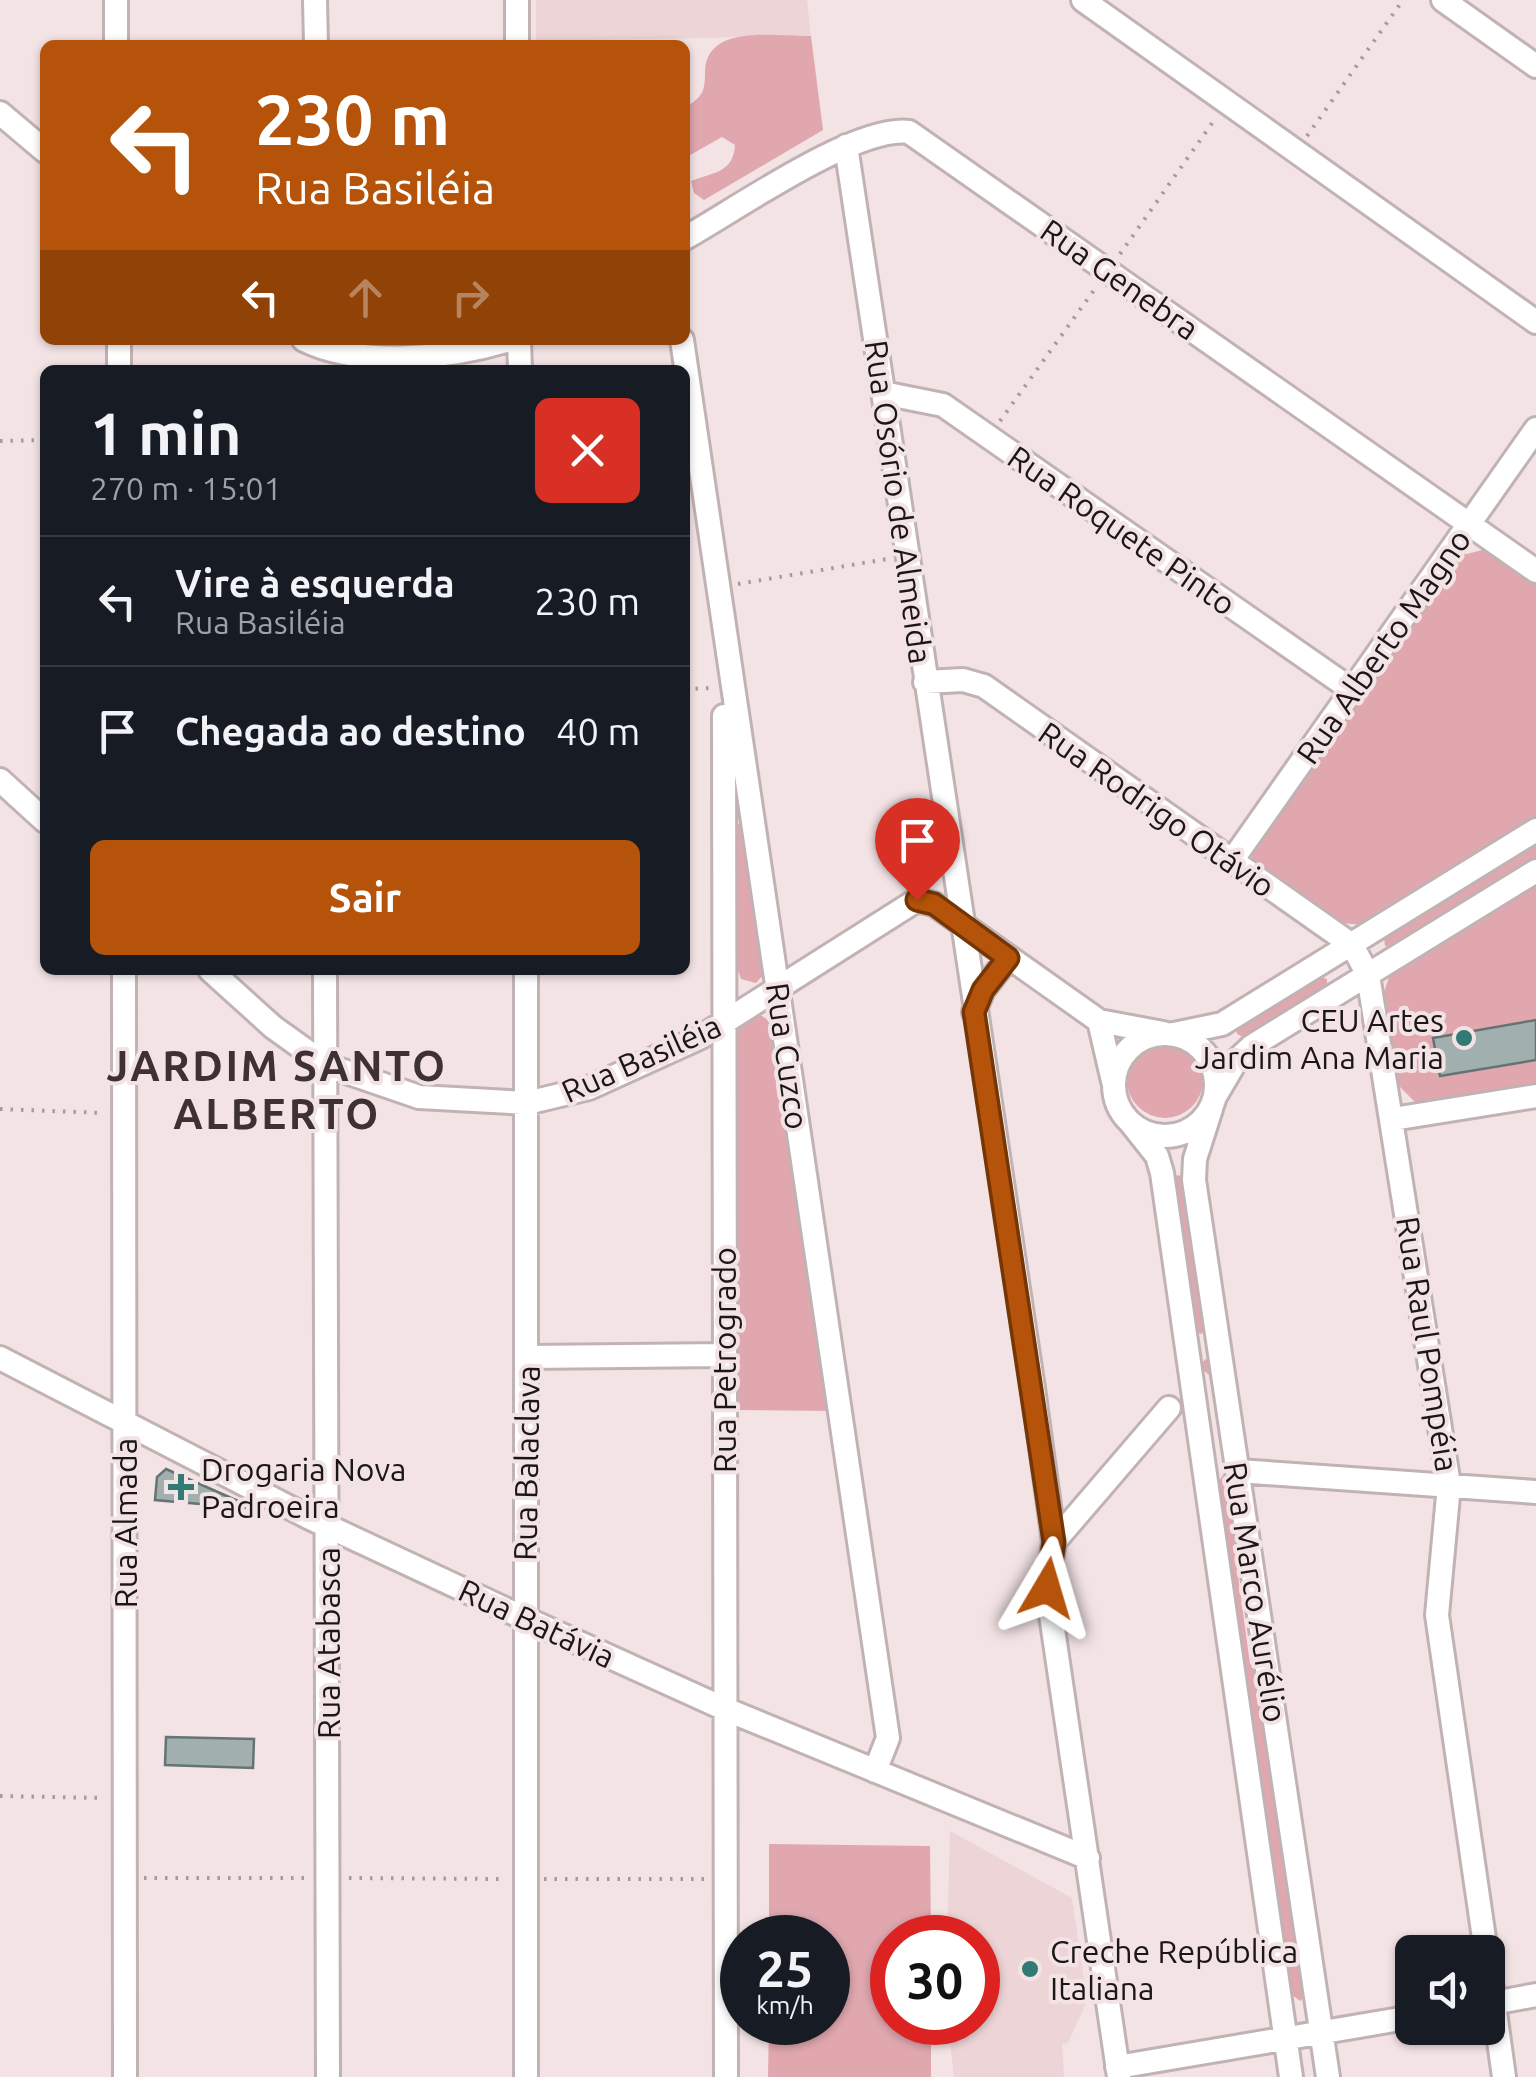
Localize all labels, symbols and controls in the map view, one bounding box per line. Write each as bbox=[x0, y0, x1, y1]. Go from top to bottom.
icon: left bbox=[90, 80, 220, 210]
text: 230 m bbox=[255, 80, 450, 158]
text: Rua Basiléia bbox=[255, 162, 495, 213]
street label: Rua Genebra bbox=[1034, 211, 1206, 347]
icon: left bbox=[233, 270, 288, 325]
icon: ahead bbox=[338, 270, 393, 325]
icon: right bbox=[443, 270, 498, 325]
street label: Rua Osório de Almeida bbox=[858, 338, 940, 666]
button: close bbox=[535, 398, 640, 503]
text: 1 min bbox=[90, 399, 242, 466]
street label: Rua Roquete Pinto bbox=[1001, 438, 1243, 622]
text: 270 m · 15:01 bbox=[90, 470, 282, 506]
street label: Rua Alberto Magno bbox=[1289, 522, 1477, 770]
text: Vire à esquerda bbox=[175, 562, 455, 604]
icon: left bbox=[90, 574, 145, 629]
text: 230 m bbox=[534, 580, 640, 622]
text: Rua Basiléia bbox=[175, 604, 346, 640]
icon: arrive bbox=[90, 704, 145, 759]
text: Chegada ao destino bbox=[175, 710, 526, 752]
text: 40 m bbox=[556, 710, 640, 752]
street label: Rua Rodrigo Otávio bbox=[1032, 714, 1282, 904]
pin bbox=[875, 798, 960, 901]
icon: arrive bbox=[890, 813, 945, 868]
button: Sair bbox=[90, 840, 640, 955]
street label: Rua Cuzco bbox=[760, 980, 816, 1132]
place label: CEU Artes Jardim Ana Maria bbox=[1195, 1002, 1444, 1075]
street label: Rua Basiléia bbox=[556, 1007, 726, 1109]
marker: CEU Artes Jardim Ana Maria bbox=[1453, 1027, 1475, 1049]
district label: JARDIM SANTO ALBERTO bbox=[107, 1042, 447, 1137]
street label: Rua Raul Pompéia bbox=[1390, 1214, 1466, 1474]
street label: Rua Petrogrado bbox=[706, 1247, 742, 1473]
street label: Rua Balaclava bbox=[506, 1365, 546, 1561]
street label: Rua Almada bbox=[107, 1438, 143, 1608]
place label: Drogaria Nova Padroeira bbox=[201, 1451, 406, 1524]
street label: Rua Marco Aurélio bbox=[1218, 1459, 1294, 1725]
marker: Drogaria Nova Padroeira bbox=[170, 1476, 192, 1498]
position arrow bbox=[995, 1536, 1099, 1640]
street label: Rua Atabasca bbox=[310, 1547, 346, 1739]
street label: Rua Batávia bbox=[453, 1571, 621, 1675]
speed limit sign: 30 bbox=[870, 1915, 1000, 2045]
place label: Creche República Italiana bbox=[1050, 1933, 1298, 2006]
map controls bbox=[1395, 1935, 1505, 2045]
button: sound bbox=[1395, 1935, 1505, 2045]
text: 25 bbox=[757, 1940, 813, 1996]
marker: Creche República Italiana bbox=[1019, 1958, 1041, 1980]
text: km/h bbox=[756, 1991, 814, 2019]

